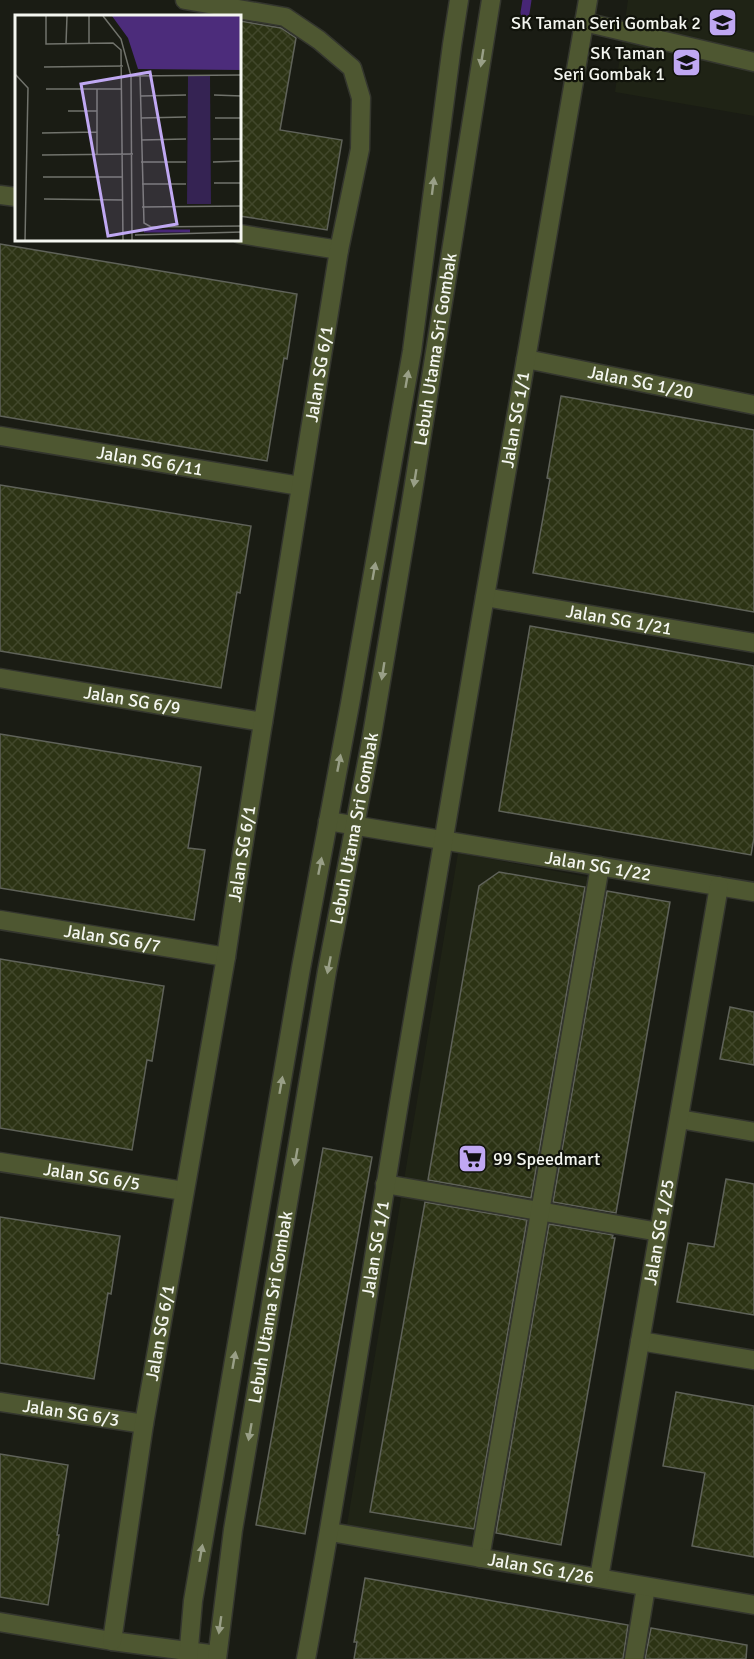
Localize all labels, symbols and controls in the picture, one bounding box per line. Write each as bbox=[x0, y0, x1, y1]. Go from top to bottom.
school or university icon: SK Taman Seri Gombak 2 bbox=[706, 7, 738, 39]
place label: SK Taman Seri Gombak 2 bbox=[511, 12, 701, 34]
inset map bbox=[15, 15, 242, 242]
place label: SK Taman Seri Gombak 1 bbox=[554, 42, 665, 85]
school or university icon: SK Taman Seri Gombak 1 bbox=[670, 47, 702, 79]
one-way arrow bbox=[477, 48, 486, 67]
one-way arrow bbox=[429, 176, 438, 195]
street label: Lebuh Utama Sri Gombak bbox=[409, 251, 462, 447]
street label: Jalan SG 6/1 bbox=[300, 324, 338, 424]
street label: Jalan SG 1/20 bbox=[586, 361, 695, 404]
one-way arrow bbox=[403, 370, 412, 389]
street label: Jalan SG 1/1 bbox=[496, 370, 534, 470]
street label: Jalan SG 6/11 bbox=[95, 441, 205, 481]
one-way arrow bbox=[410, 469, 419, 488]
one-way arrow bbox=[369, 562, 378, 581]
street label: Jalan SG 1/21 bbox=[564, 600, 674, 640]
one-way arrow bbox=[378, 662, 387, 681]
street label: Jalan SG 6/9 bbox=[82, 681, 182, 719]
street label: Lebuh Utama Sri Gombak bbox=[325, 731, 383, 926]
one-way arrow bbox=[335, 754, 344, 773]
street label: Jalan SG 6/1 bbox=[223, 804, 261, 904]
street label: Jalan SG 1/22 bbox=[544, 846, 653, 886]
one-way arrow bbox=[316, 856, 325, 875]
street label: Jalan SG 6/7 bbox=[63, 920, 162, 957]
one-way arrow bbox=[324, 956, 333, 975]
one-way arrow bbox=[277, 1076, 286, 1095]
supermarket icon: 99 Speedmart bbox=[456, 1143, 488, 1175]
one-way arrow bbox=[291, 1148, 300, 1167]
place label: 99 Speedmart bbox=[493, 1148, 600, 1170]
street label: Jalan SG 6/5 bbox=[42, 1158, 142, 1195]
street label: Jalan SG 1/25 bbox=[639, 1177, 679, 1287]
street label: Jalan SG 1/1 bbox=[357, 1199, 394, 1299]
street label: Lebuh Utama Sri Gombak bbox=[243, 1209, 297, 1405]
street label: Jalan SG 6/1 bbox=[141, 1283, 179, 1383]
one-way arrow bbox=[230, 1351, 239, 1370]
street label: Jalan SG 6/3 bbox=[21, 1395, 121, 1431]
one-way arrow bbox=[245, 1423, 254, 1442]
one-way arrow bbox=[197, 1543, 206, 1562]
street label: Jalan SG 1/26 bbox=[486, 1548, 596, 1588]
one-way arrow bbox=[216, 1616, 225, 1635]

